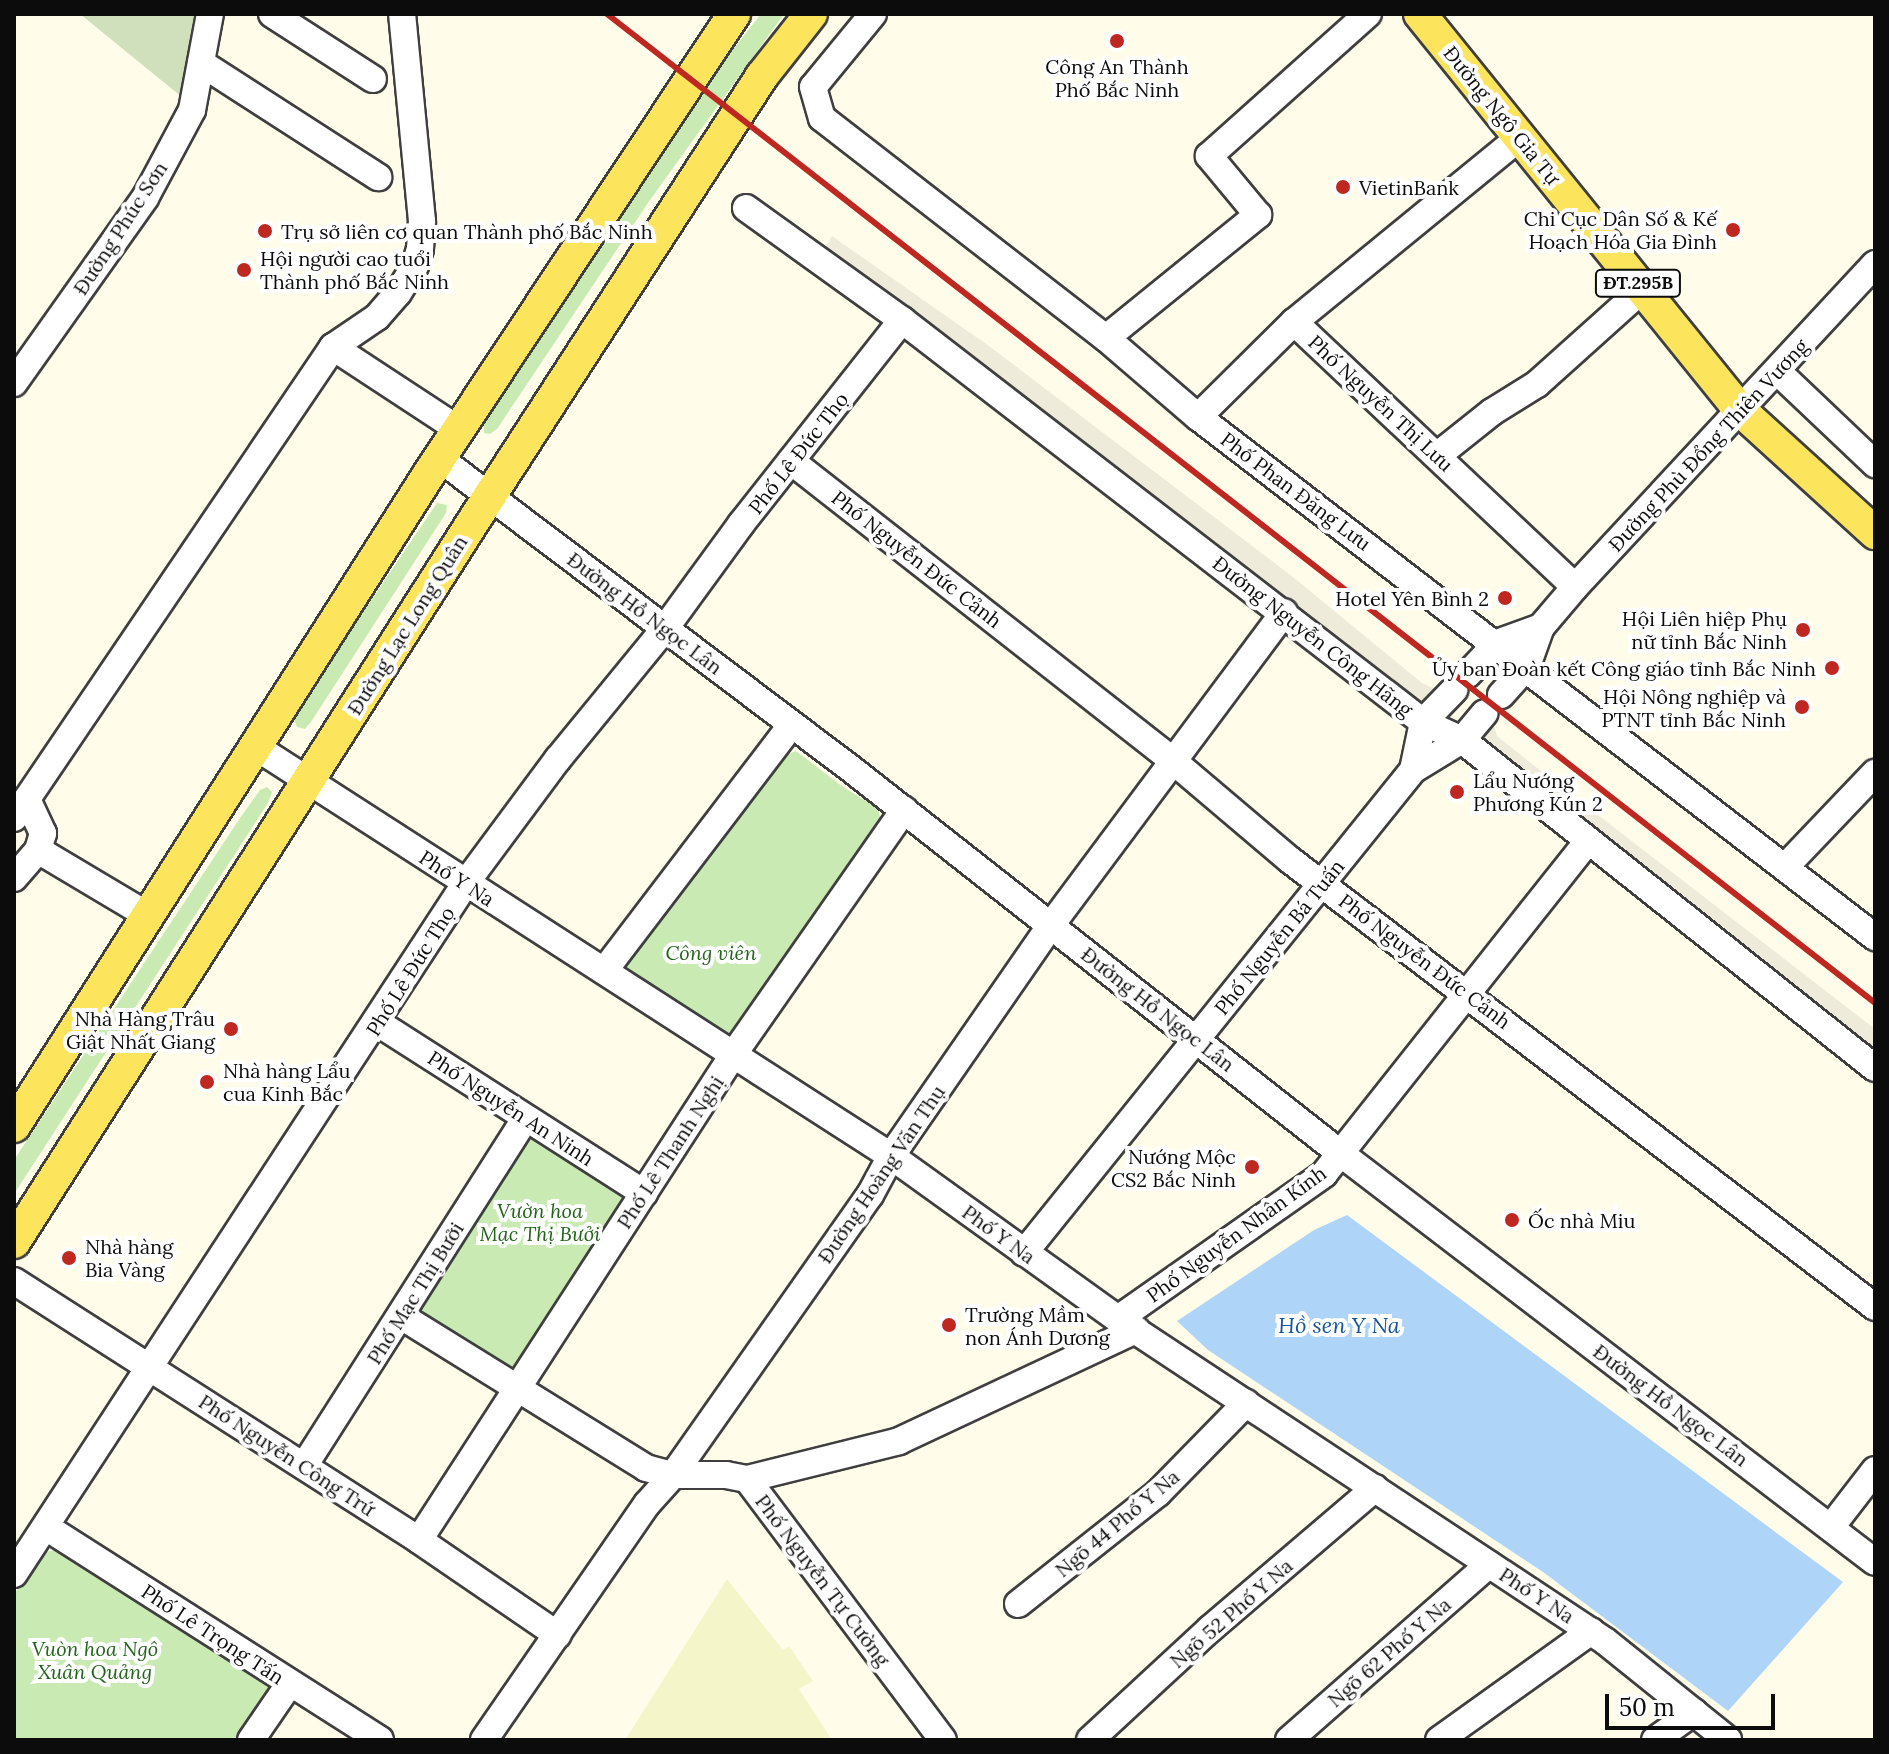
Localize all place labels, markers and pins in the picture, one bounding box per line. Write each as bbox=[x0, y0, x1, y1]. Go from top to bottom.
marker: Công An Thành Phố Bắc Ninh bbox=[1108, 32, 1126, 50]
place label: Công An Thành Phố Bắc Ninh bbox=[1045, 54, 1189, 101]
place label: VietinBank bbox=[1359, 175, 1459, 199]
marker: VietinBank bbox=[1334, 178, 1352, 196]
place label: Chi Cục Dân Số & Kế Hoạch Hóa Gia Đình bbox=[1524, 206, 1717, 253]
place label: Trụ sở liên cơ quan Thành phố Bắc Ninh bbox=[281, 219, 653, 243]
marker: Chi Cục Dân Số & Kế Hoạch Hóa Gia Đình bbox=[1724, 221, 1742, 239]
marker: Trụ sở liên cơ quan Thành phố Bắc Ninh bbox=[256, 222, 274, 240]
place label: Hội người cao tuổi Thành phố Bắc Ninh bbox=[260, 246, 449, 293]
marker: Hội người cao tuổi Thành phố Bắc Ninh bbox=[235, 261, 253, 279]
place label: Hotel Yên Bình 2 bbox=[1335, 586, 1489, 610]
marker: Hotel Yên Bình 2 bbox=[1496, 589, 1514, 607]
place label: Hội Liên hiệp Phụ nữ tỉnh Bắc Ninh bbox=[1622, 606, 1787, 653]
marker: Hội Liên hiệp Phụ nữ tỉnh Bắc Ninh bbox=[1794, 621, 1812, 639]
place label: Ủy ban Đoàn kết Công giáo tỉnh Bắc Ninh bbox=[1432, 656, 1816, 680]
marker: Ủy ban Đoàn kết Công giáo tỉnh Bắc Ninh bbox=[1823, 659, 1841, 677]
place label: Hội Nông nghiệp và PTNT tỉnh Bắc Ninh bbox=[1601, 684, 1786, 731]
marker: Hội Nông nghiệp và PTNT tỉnh Bắc Ninh bbox=[1793, 698, 1811, 716]
place label: Lẩu Nướng Phương Kún 2 bbox=[1473, 768, 1603, 815]
marker: Lẩu Nướng Phương Kún 2 bbox=[1448, 783, 1466, 801]
place label: Nhà Hàng Trâu Giật Nhất Giang bbox=[66, 1006, 215, 1053]
marker: Nhà Hàng Trâu Giật Nhất Giang bbox=[222, 1020, 240, 1038]
place label: Nhà hàng Lẩu cua Kinh Bắc bbox=[223, 1058, 350, 1105]
marker: Nhà hàng Lẩu cua Kinh Bắc bbox=[198, 1073, 216, 1091]
place label: Nướng Mộc CS2 Bắc Ninh bbox=[1111, 1144, 1236, 1191]
marker: Nướng Mộc CS2 Bắc Ninh bbox=[1243, 1158, 1261, 1176]
place label: Ốc nhà Miu bbox=[1528, 1208, 1635, 1232]
marker: Ốc nhà Miu bbox=[1503, 1211, 1521, 1229]
place label: Nhà hàng Bia Vàng bbox=[85, 1234, 173, 1281]
marker: Nhà hàng Bia Vàng bbox=[60, 1249, 78, 1267]
place label: Trường Mầm non Ánh Dương bbox=[965, 1302, 1110, 1349]
marker: Trường Mầm non Ánh Dương bbox=[940, 1316, 958, 1334]

